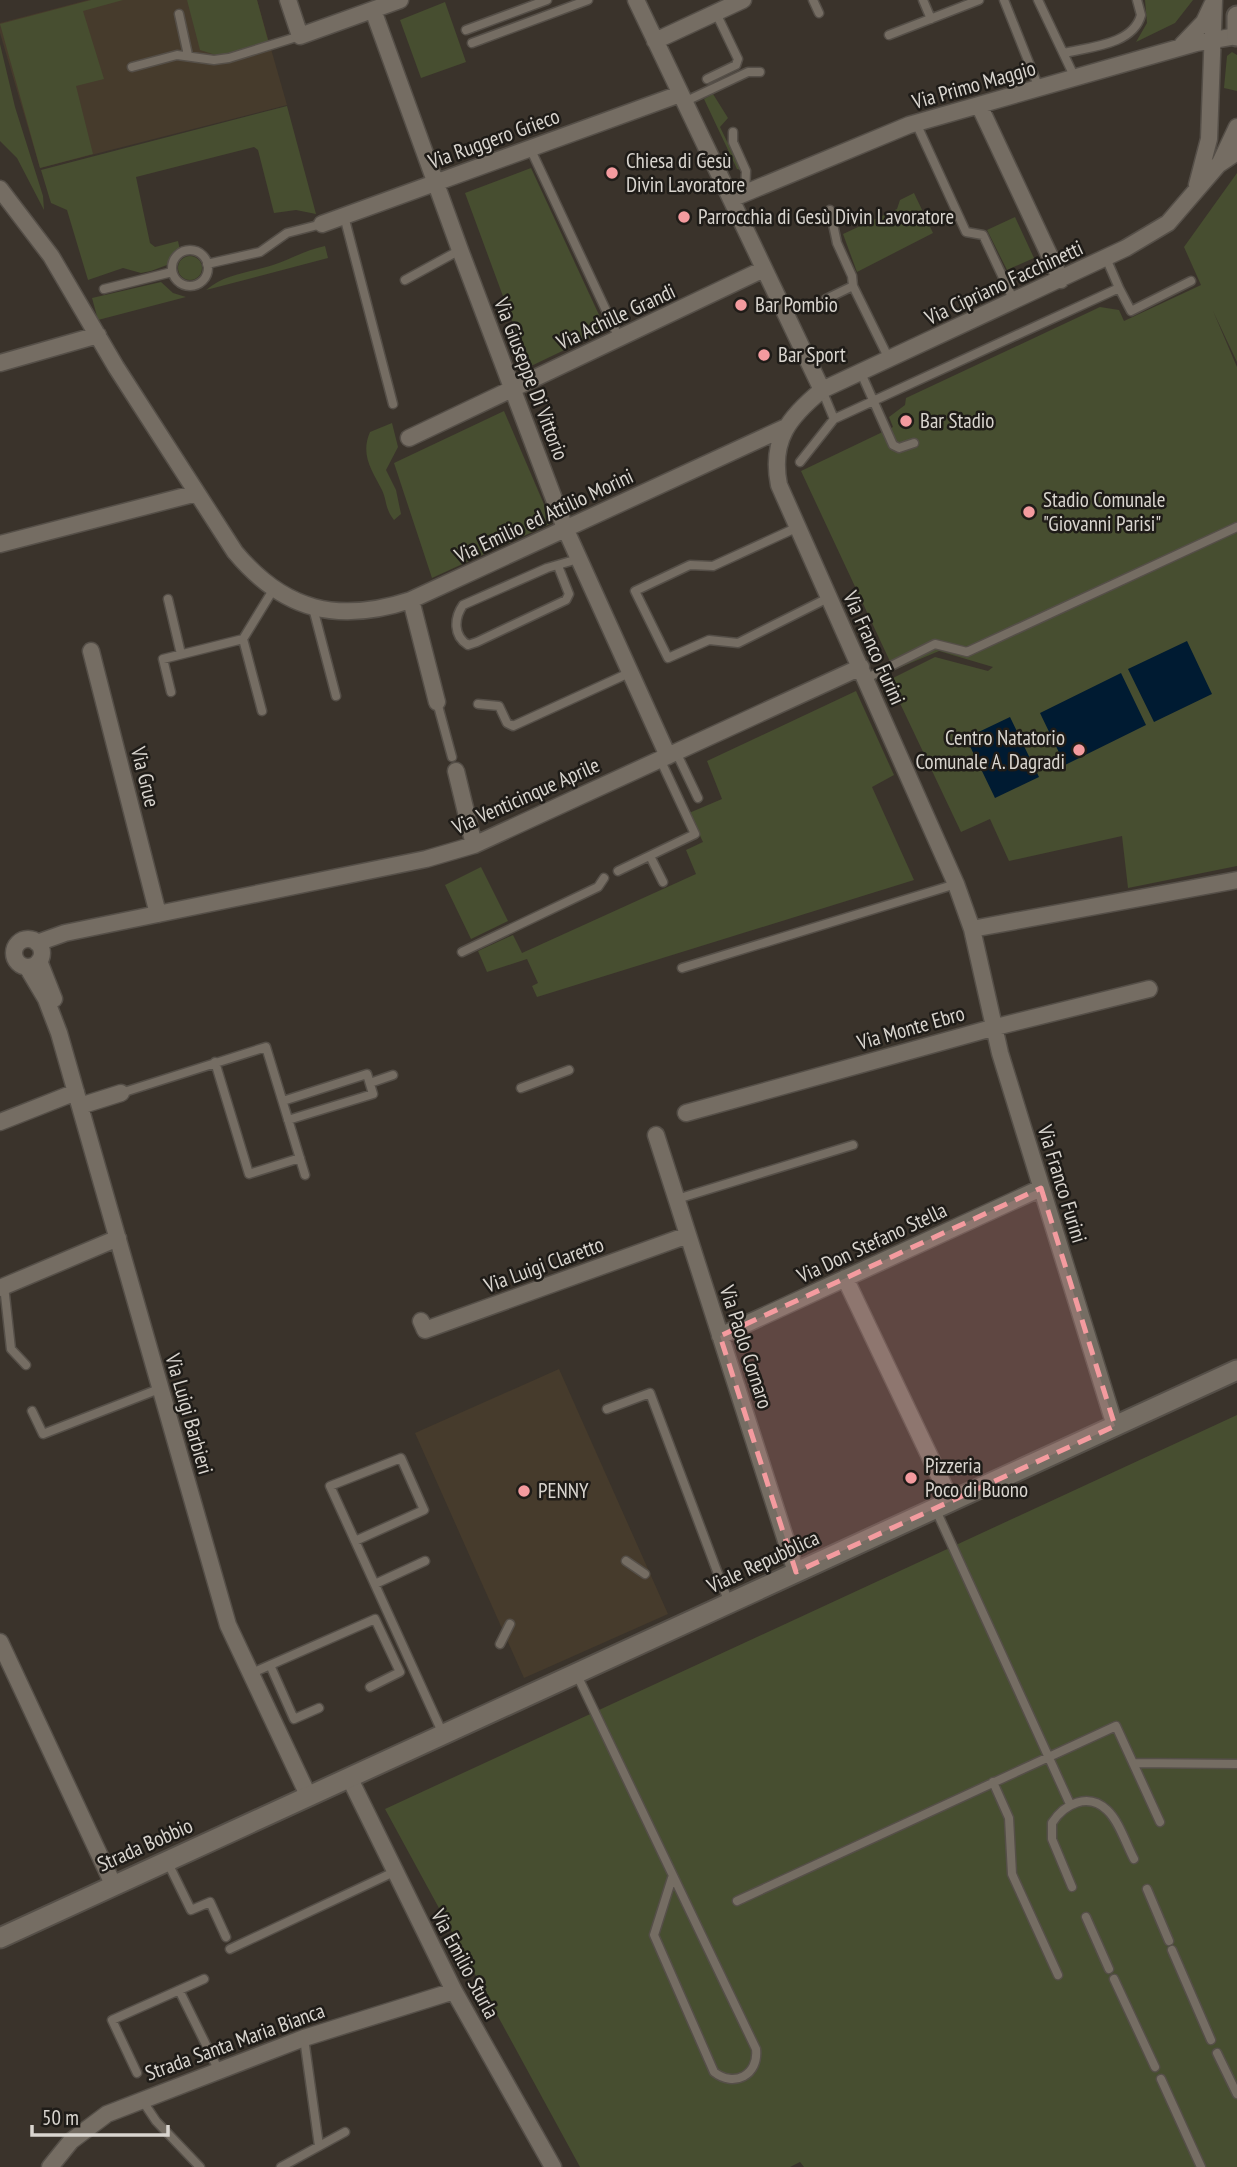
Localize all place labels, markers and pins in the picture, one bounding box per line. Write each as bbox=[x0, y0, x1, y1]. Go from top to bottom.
place label: Chiesa di Gesù Divin Lavoratore bbox=[626, 147, 745, 198]
marker: Chiesa di Gesù Divin Lavoratore bbox=[604, 165, 620, 181]
place label: Parrocchia di Gesù Divin Lavoratore bbox=[698, 203, 954, 230]
marker: Parrocchia di Gesù Divin Lavoratore bbox=[676, 209, 692, 225]
place label: Bar Pombio bbox=[755, 291, 838, 318]
marker: Bar Pombio bbox=[733, 297, 749, 313]
place label: Bar Sport bbox=[778, 341, 846, 368]
marker: Bar Sport bbox=[756, 347, 772, 363]
place label: Bar Stadio bbox=[920, 407, 994, 434]
marker: Bar Stadio bbox=[898, 413, 914, 429]
place label: Stadio Comunale "Giovanni Parisi" bbox=[1043, 486, 1165, 537]
marker: Stadio Comunale "Giovanni Parisi" bbox=[1021, 504, 1037, 520]
place label: Centro Natatorio Comunale A. Dagradi bbox=[916, 724, 1065, 775]
marker: Centro Natatorio Comunale A. Dagradi bbox=[1071, 742, 1087, 758]
place label: Pizzeria Poco di Buono bbox=[925, 1452, 1028, 1503]
marker: Pizzeria Poco di Buono bbox=[903, 1470, 919, 1486]
place label: PENNY bbox=[538, 1477, 589, 1504]
marker: PENNY bbox=[516, 1483, 532, 1499]

